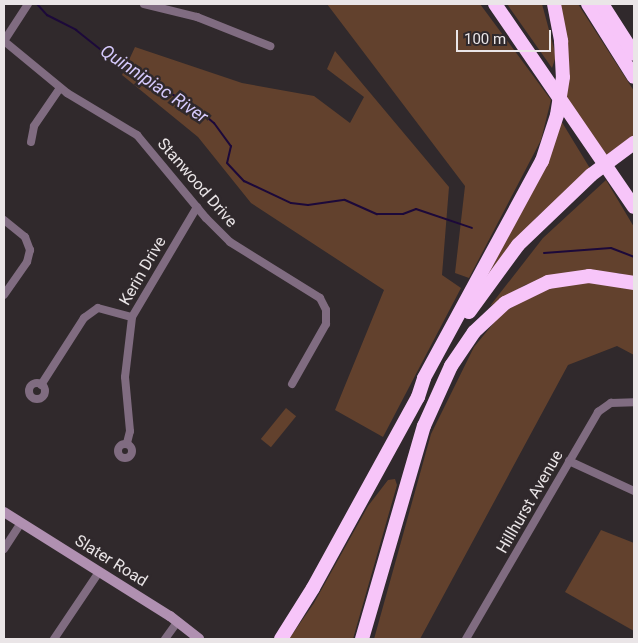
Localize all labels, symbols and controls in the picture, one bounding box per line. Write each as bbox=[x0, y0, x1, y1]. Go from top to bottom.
scale bar bbox=[458, 20, 553, 52]
text: 100 m bbox=[464, 30, 506, 48]
water label: Quinnipiac River bbox=[96, 40, 212, 128]
street label: Stanwood Drive bbox=[153, 135, 241, 231]
street label: Kerin Drive bbox=[116, 233, 170, 309]
street label: Hillhurst Avenue bbox=[493, 447, 567, 557]
street label: Slater Road bbox=[71, 531, 151, 591]

